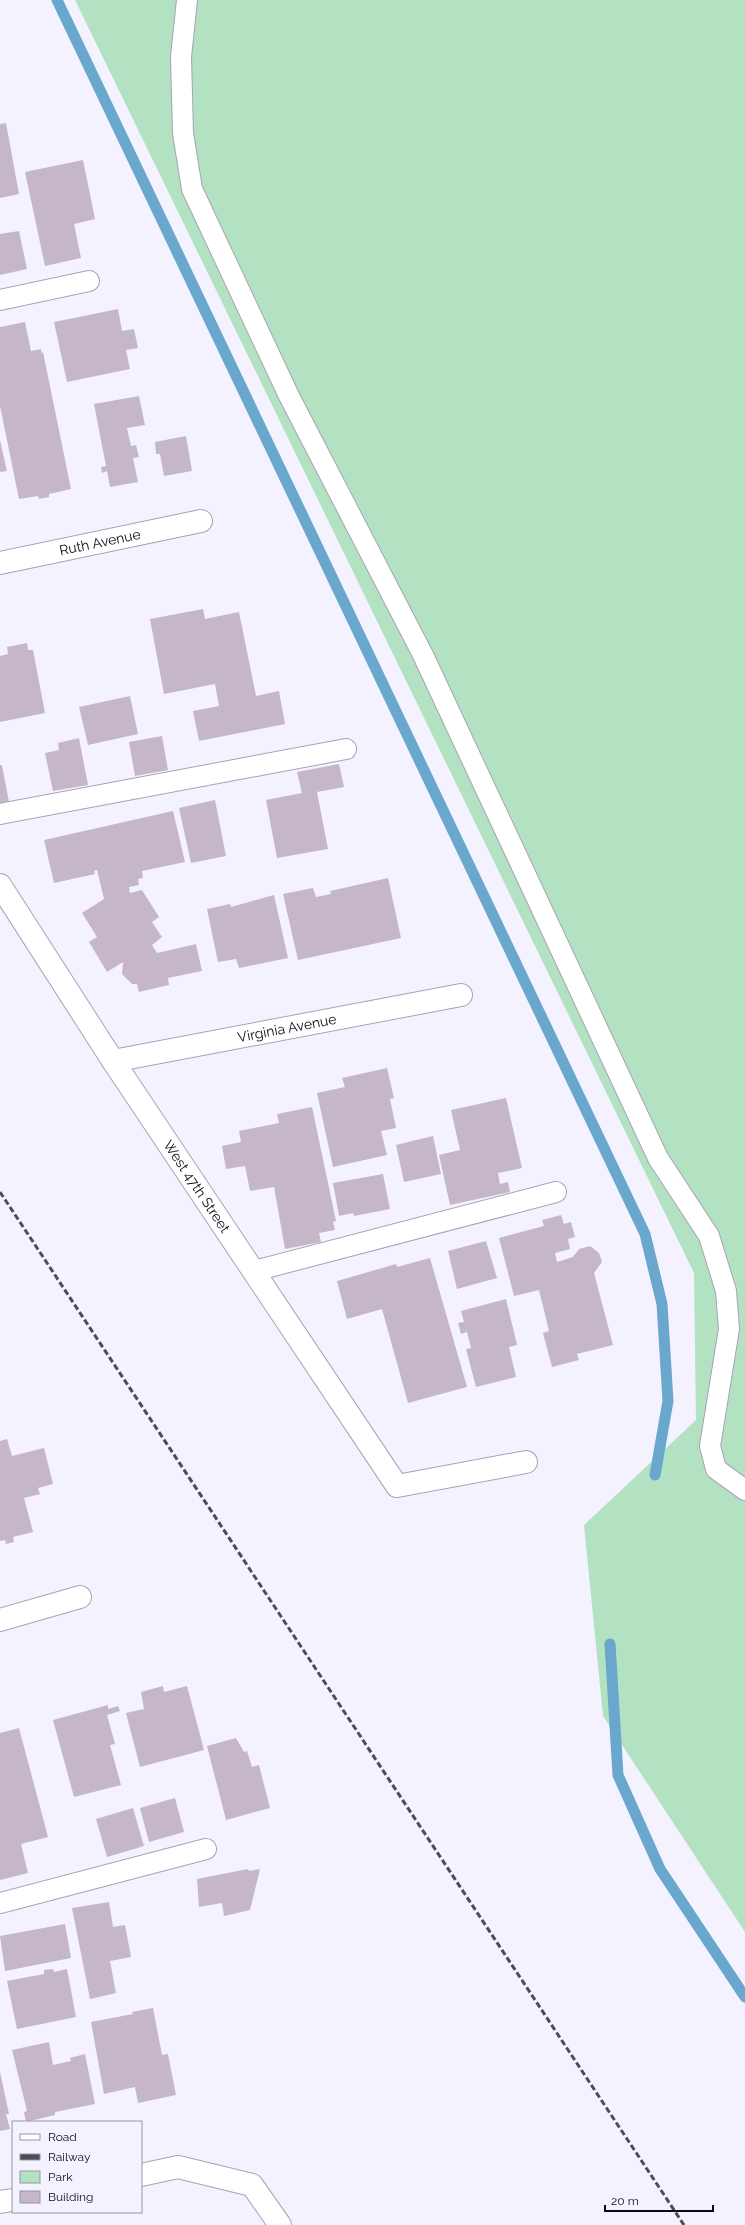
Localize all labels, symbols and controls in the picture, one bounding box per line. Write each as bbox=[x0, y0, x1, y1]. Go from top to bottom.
street label: Ruth Avenue bbox=[58, 526, 142, 558]
street label: Virginia Avenue bbox=[236, 1011, 338, 1045]
street label: West 47th Street bbox=[160, 1137, 233, 1236]
legend bbox=[12, 2121, 142, 2213]
text: Road bbox=[48, 2130, 77, 2144]
text: Railway bbox=[48, 2150, 91, 2164]
text: Park bbox=[48, 2170, 73, 2184]
scale bar bbox=[605, 2187, 713, 2213]
text: Building bbox=[48, 2190, 94, 2204]
text: 20 m bbox=[611, 2194, 639, 2208]

